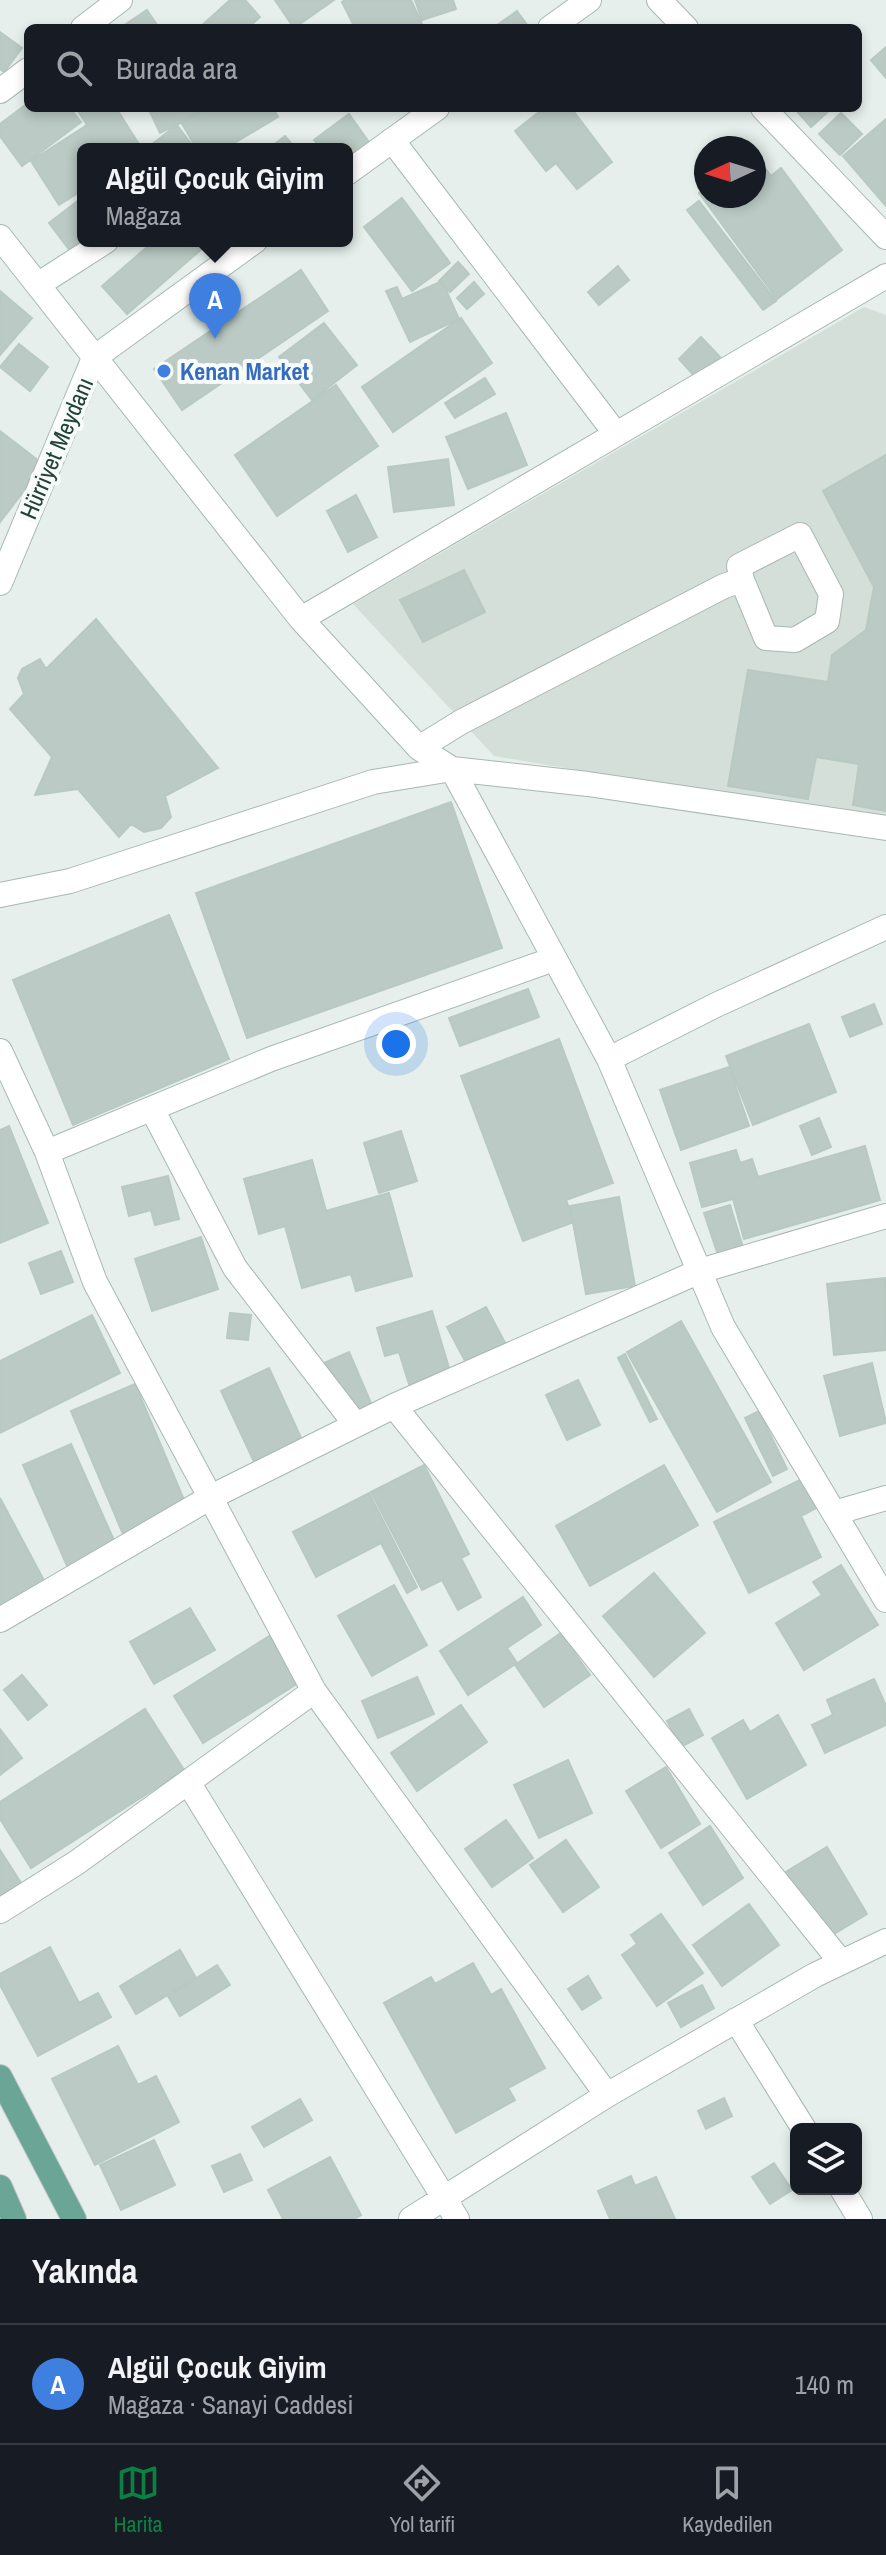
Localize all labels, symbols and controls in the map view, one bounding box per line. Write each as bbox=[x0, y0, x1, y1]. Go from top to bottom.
search box bbox=[24, 24, 862, 112]
icon: search bbox=[52, 46, 96, 90]
text: Burada ara bbox=[116, 48, 238, 88]
north arrow bbox=[694, 136, 766, 208]
popup bbox=[77, 143, 353, 247]
text: Algül Çocuk Giyim bbox=[106, 158, 324, 198]
text: Mağaza bbox=[106, 198, 181, 233]
pin: A bbox=[189, 273, 241, 339]
place label: Kenan Market bbox=[180, 355, 309, 387]
marker: Kenan Market bbox=[155, 362, 173, 380]
street label: Hürriyet Meydanı bbox=[12, 372, 100, 524]
your location bbox=[376, 1024, 416, 1064]
map controls bbox=[790, 2123, 862, 2195]
button: layers bbox=[790, 2123, 862, 2195]
text: Yakında bbox=[32, 2248, 137, 2294]
text: Algül Çocuk Giyim bbox=[108, 2347, 327, 2387]
text: A bbox=[50, 2367, 66, 2402]
text: 140 m bbox=[795, 2367, 854, 2402]
text: Mağaza · Sanayi Caddesi bbox=[108, 2387, 353, 2422]
tab: Harita bbox=[113, 2461, 163, 2539]
tab: Yol tarifi bbox=[390, 2461, 455, 2539]
tab: Kaydedilen bbox=[682, 2461, 773, 2539]

